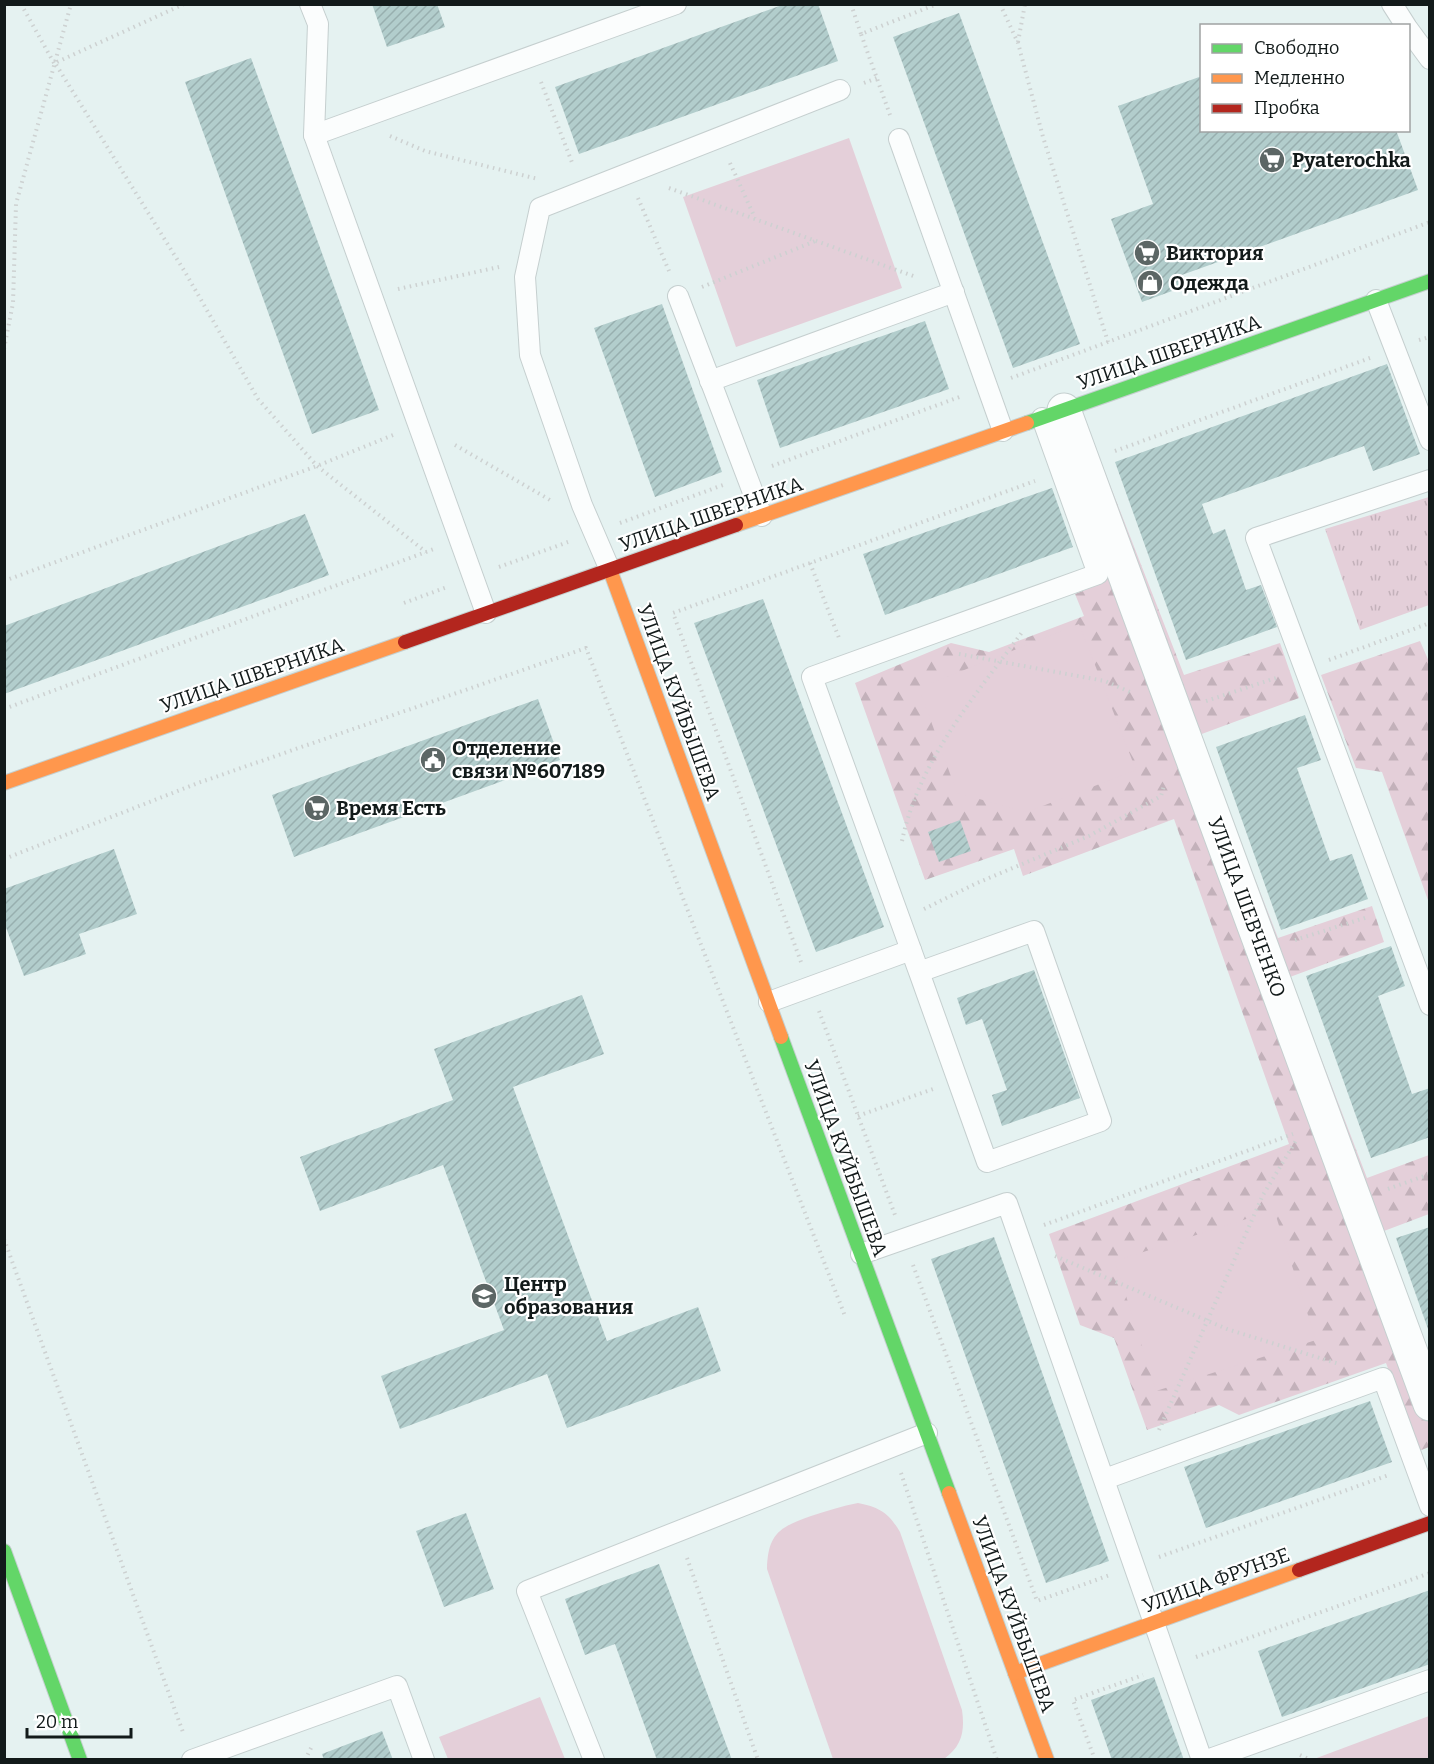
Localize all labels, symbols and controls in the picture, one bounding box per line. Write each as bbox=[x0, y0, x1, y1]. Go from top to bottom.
legend bbox=[1200, 24, 1410, 132]
text: Свободно bbox=[1254, 37, 1339, 59]
text: Медленно bbox=[1254, 67, 1345, 89]
text: Пробка bbox=[1254, 97, 1320, 119]
supermarket icon: Pyaterochka bbox=[1257, 145, 1287, 175]
place label: Pyaterochka bbox=[1292, 148, 1411, 172]
supermarket icon: Виктория bbox=[1132, 238, 1162, 268]
place label: Виктория bbox=[1166, 241, 1264, 265]
shop icon: Одежда bbox=[1135, 268, 1165, 298]
place label: Одежда bbox=[1170, 271, 1249, 295]
street label: УЛИЦА ШВЕРНИКА bbox=[1074, 309, 1265, 395]
street label: УЛИЦА ШВЕРНИКА bbox=[616, 471, 807, 557]
street label: УЛИЦА КУЙБЫШЕВА bbox=[632, 601, 726, 804]
street label: УЛИЦА ШВЕРНИКА bbox=[157, 632, 348, 718]
place label: Отделение связи №607189 bbox=[452, 736, 605, 783]
public building icon: Отделение связи №607189 bbox=[418, 745, 448, 775]
supermarket icon: Время Есть bbox=[302, 793, 332, 823]
place label: Время Есть bbox=[336, 796, 446, 820]
street label: УЛИЦА ШЕВЧЕНКО bbox=[1203, 813, 1291, 1001]
street label: УЛИЦА КУЙБЫШЕВА bbox=[799, 1057, 893, 1260]
place label: Центр образования bbox=[504, 1272, 633, 1319]
school or university icon: Центр образования bbox=[469, 1281, 499, 1311]
street label: УЛИЦА КУЙБЫШЕВА bbox=[967, 1513, 1061, 1716]
street label: УЛИЦА ФРУНЗЕ bbox=[1139, 1542, 1293, 1618]
scale bar bbox=[27, 1701, 130, 1739]
text: 20 m bbox=[36, 1711, 78, 1733]

